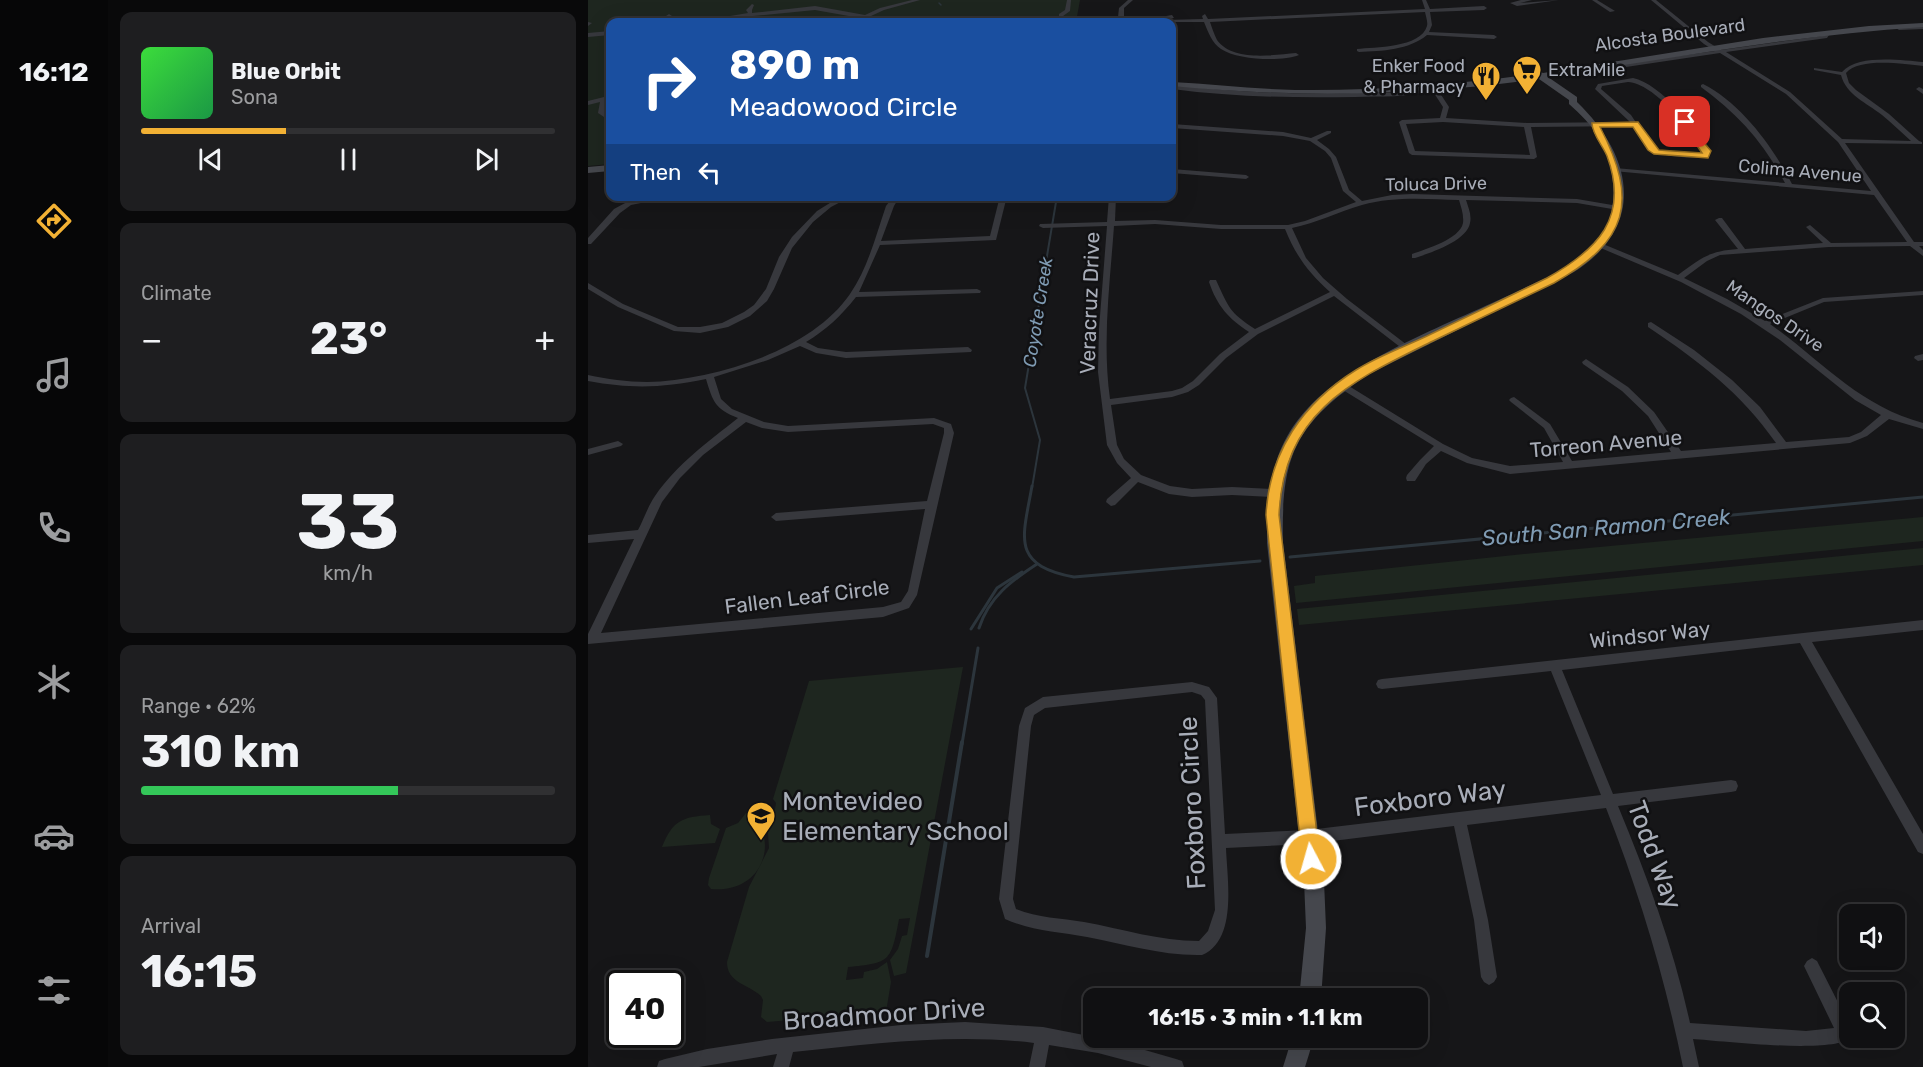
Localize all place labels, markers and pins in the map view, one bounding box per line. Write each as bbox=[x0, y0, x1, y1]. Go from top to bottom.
supermarket icon: ExtraMile bbox=[1511, 54, 1543, 96]
place label: Enker Food & Pharmacy bbox=[1363, 55, 1465, 98]
place label: ExtraMile bbox=[1548, 59, 1625, 81]
restaurant icon: Enker Food & Pharmacy bbox=[1470, 60, 1502, 102]
pin bbox=[1659, 96, 1710, 147]
place label: Montevideo Elementary School bbox=[782, 786, 1009, 847]
school or university icon: Montevideo Elementary School bbox=[745, 800, 777, 842]

